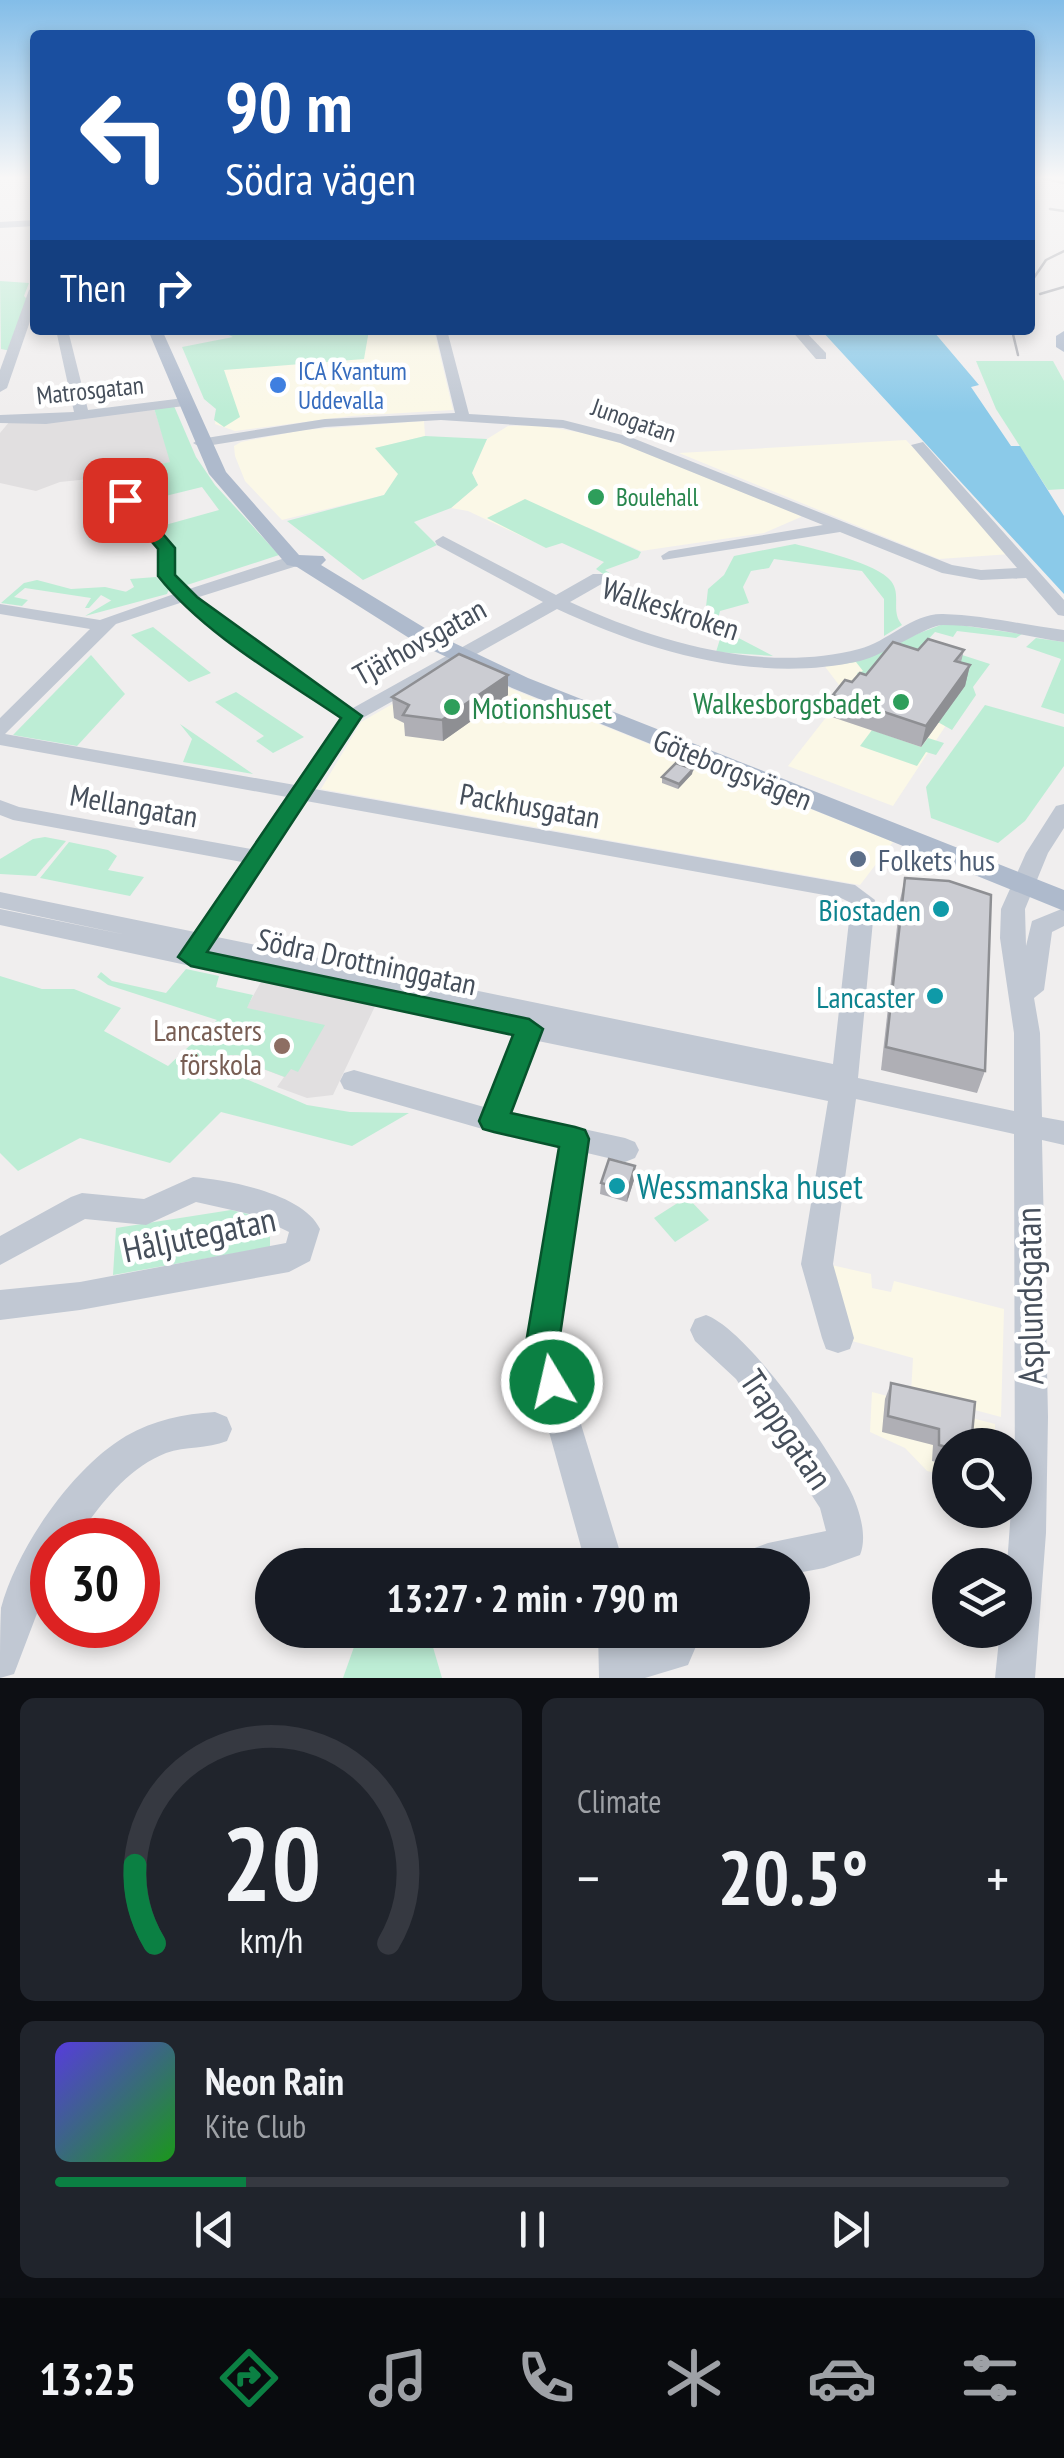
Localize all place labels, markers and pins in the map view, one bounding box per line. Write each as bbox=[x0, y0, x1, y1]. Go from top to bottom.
place label: ICA Kvantum Uddevalla bbox=[298, 355, 407, 416]
marker: ICA Kvantum Uddevalla bbox=[267, 374, 289, 396]
pin bbox=[83, 458, 168, 543]
place label: Boulehall bbox=[616, 481, 698, 513]
marker: Boulehall bbox=[585, 486, 607, 508]
place label: Walkesborgsbadet bbox=[693, 683, 882, 722]
place label: Motionshuset bbox=[472, 688, 613, 727]
marker: Walkesborgsbadet bbox=[890, 691, 912, 713]
marker: Motionshuset bbox=[441, 696, 463, 718]
place label: Folkets hus bbox=[878, 840, 995, 879]
marker: Folkets hus bbox=[847, 848, 869, 870]
place label: Biostaden bbox=[818, 890, 921, 929]
marker: Biostaden bbox=[930, 898, 952, 920]
place label: Lancaster bbox=[816, 977, 916, 1016]
marker: Lancaster bbox=[924, 985, 946, 1007]
place label: Lancasters förskola bbox=[153, 1010, 262, 1083]
marker: Lancasters förskola bbox=[271, 1035, 293, 1057]
place label: Wessmanska huset bbox=[637, 1163, 863, 1209]
marker: Wessmanska huset bbox=[606, 1175, 628, 1197]

